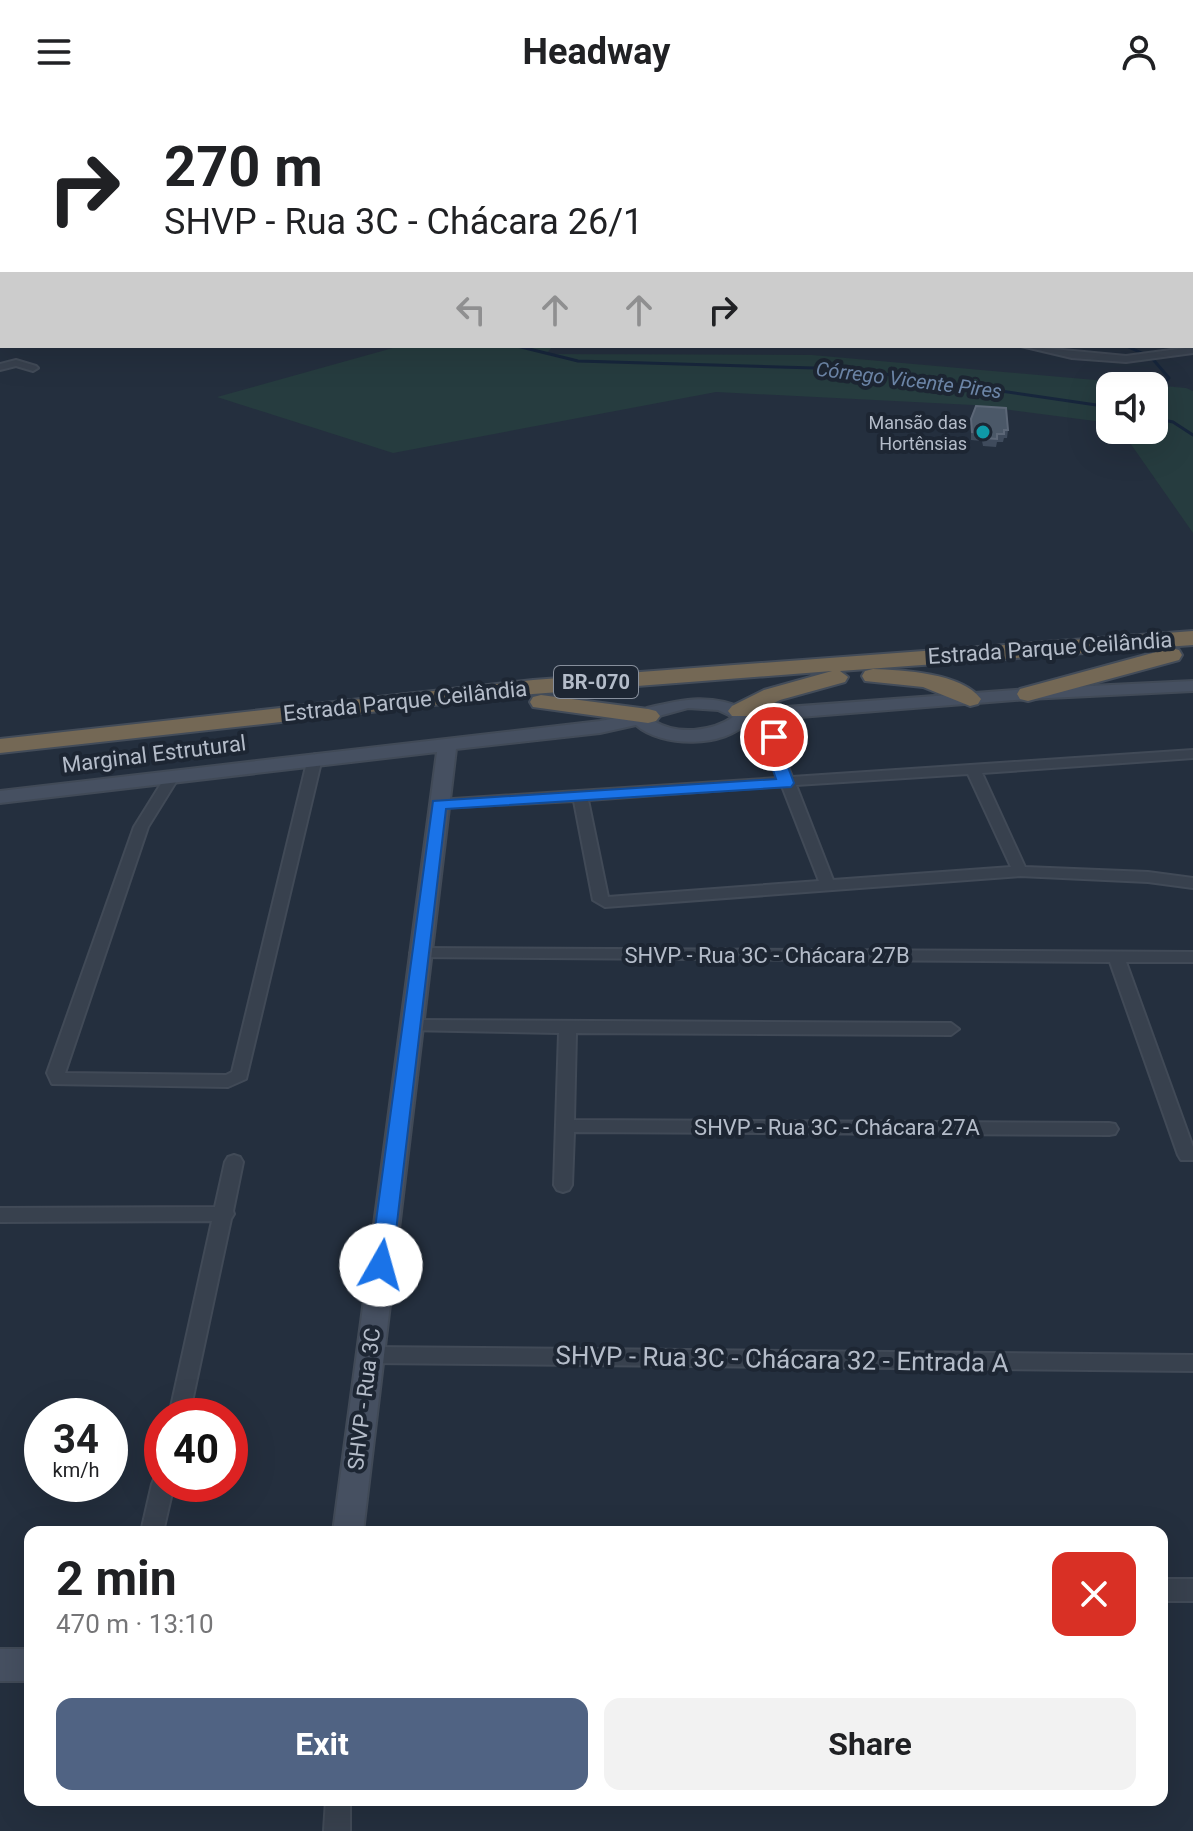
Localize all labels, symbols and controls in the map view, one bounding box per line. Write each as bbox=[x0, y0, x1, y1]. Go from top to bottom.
icon: menu bbox=[32, 30, 76, 74]
icon: person bbox=[1117, 30, 1161, 74]
text: Headway bbox=[523, 31, 670, 73]
text: 270 m bbox=[164, 134, 323, 200]
icon: right bbox=[32, 136, 136, 240]
text: SHVP - Rua 3C - Chácara 26/1 bbox=[164, 201, 643, 243]
icon: left bbox=[449, 288, 493, 332]
icon: ahead bbox=[533, 288, 577, 332]
icon: ahead bbox=[617, 288, 661, 332]
icon: right bbox=[701, 288, 745, 332]
water label: Córrego Vicente Pires bbox=[815, 357, 1003, 403]
map controls bbox=[1096, 372, 1168, 444]
button: sound bbox=[1096, 372, 1168, 444]
place label: Mansão das Hortênsias bbox=[869, 412, 967, 454]
marker: Mansão das Hortênsias bbox=[974, 423, 992, 441]
street label: Estrada Parque Ceilândia bbox=[927, 627, 1173, 669]
road number: BR-070 bbox=[554, 666, 638, 698]
street label: Estrada Parque Ceilândia bbox=[282, 676, 528, 726]
pin bbox=[740, 703, 808, 771]
icon: arrive bbox=[752, 715, 796, 759]
street label: Marginal Estrutural bbox=[60, 730, 248, 778]
street label: SHVP - Rua 3C - Chácara 27B bbox=[624, 943, 910, 968]
street label: SHVP - Rua 3C - Chácara 27A bbox=[694, 1115, 981, 1140]
position arrow bbox=[339, 1223, 423, 1307]
street label: SHVP - Rua 3C bbox=[343, 1326, 385, 1472]
street label: SHVP - Rua 3C - Chácara 32 - Entrada A bbox=[555, 1340, 1009, 1378]
speed limit sign: 40 bbox=[144, 1398, 248, 1502]
text: 34 bbox=[53, 1416, 99, 1463]
text: km/h bbox=[53, 1458, 99, 1482]
text: 2 min bbox=[56, 1550, 177, 1607]
button: close bbox=[1052, 1552, 1136, 1636]
text: 470 m · 13:10 bbox=[56, 1609, 214, 1639]
button: Exit bbox=[56, 1698, 588, 1790]
button: Share bbox=[604, 1698, 1136, 1790]

